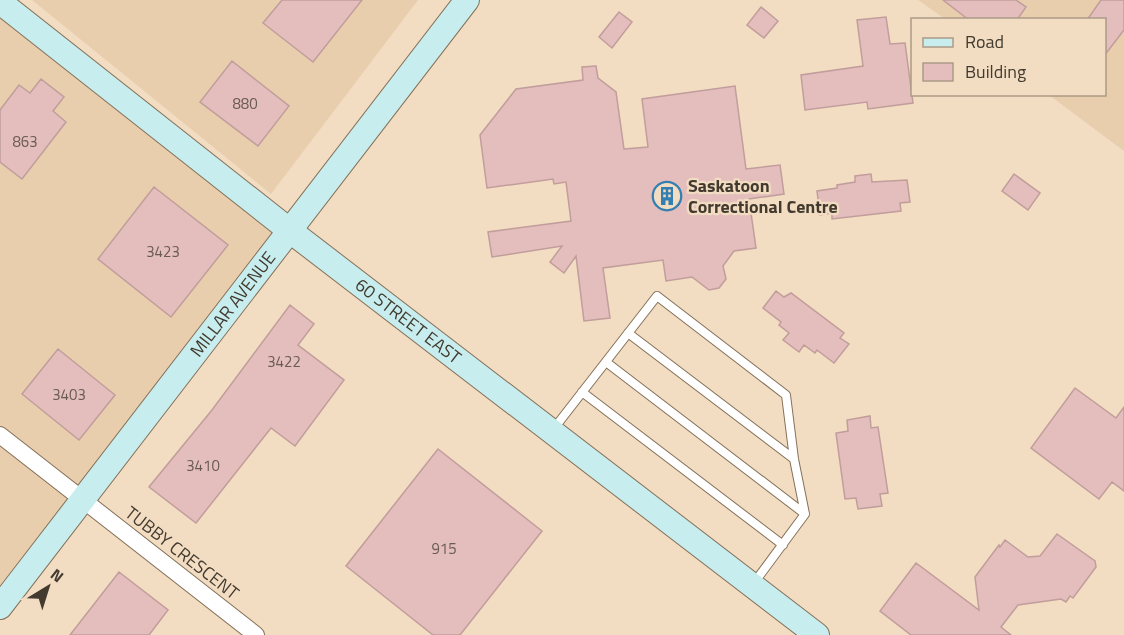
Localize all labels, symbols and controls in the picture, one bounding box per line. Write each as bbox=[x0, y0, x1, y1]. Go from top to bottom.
legend bbox=[911, 18, 1106, 96]
text: Road bbox=[965, 28, 1004, 55]
text: Building bbox=[965, 58, 1026, 85]
house number: 880 bbox=[232, 92, 258, 115]
house number: 863 bbox=[12, 130, 38, 153]
place label: Saskatoon Correctional Centre bbox=[688, 172, 838, 220]
building icon: Saskatoon Correctional Centre bbox=[651, 180, 683, 212]
house number: 3423 bbox=[146, 240, 180, 263]
street label: MILLAR AVENUE bbox=[183, 245, 282, 363]
street label: 60 STREET EAST bbox=[349, 271, 468, 371]
house number: 3422 bbox=[267, 350, 301, 373]
house number: 3403 bbox=[52, 383, 86, 406]
house number: 3410 bbox=[186, 454, 220, 477]
street label: TUBBY CRESCENT bbox=[119, 499, 246, 606]
house number: 915 bbox=[431, 537, 457, 560]
north arrow bbox=[18, 557, 78, 617]
text: N bbox=[45, 562, 69, 588]

